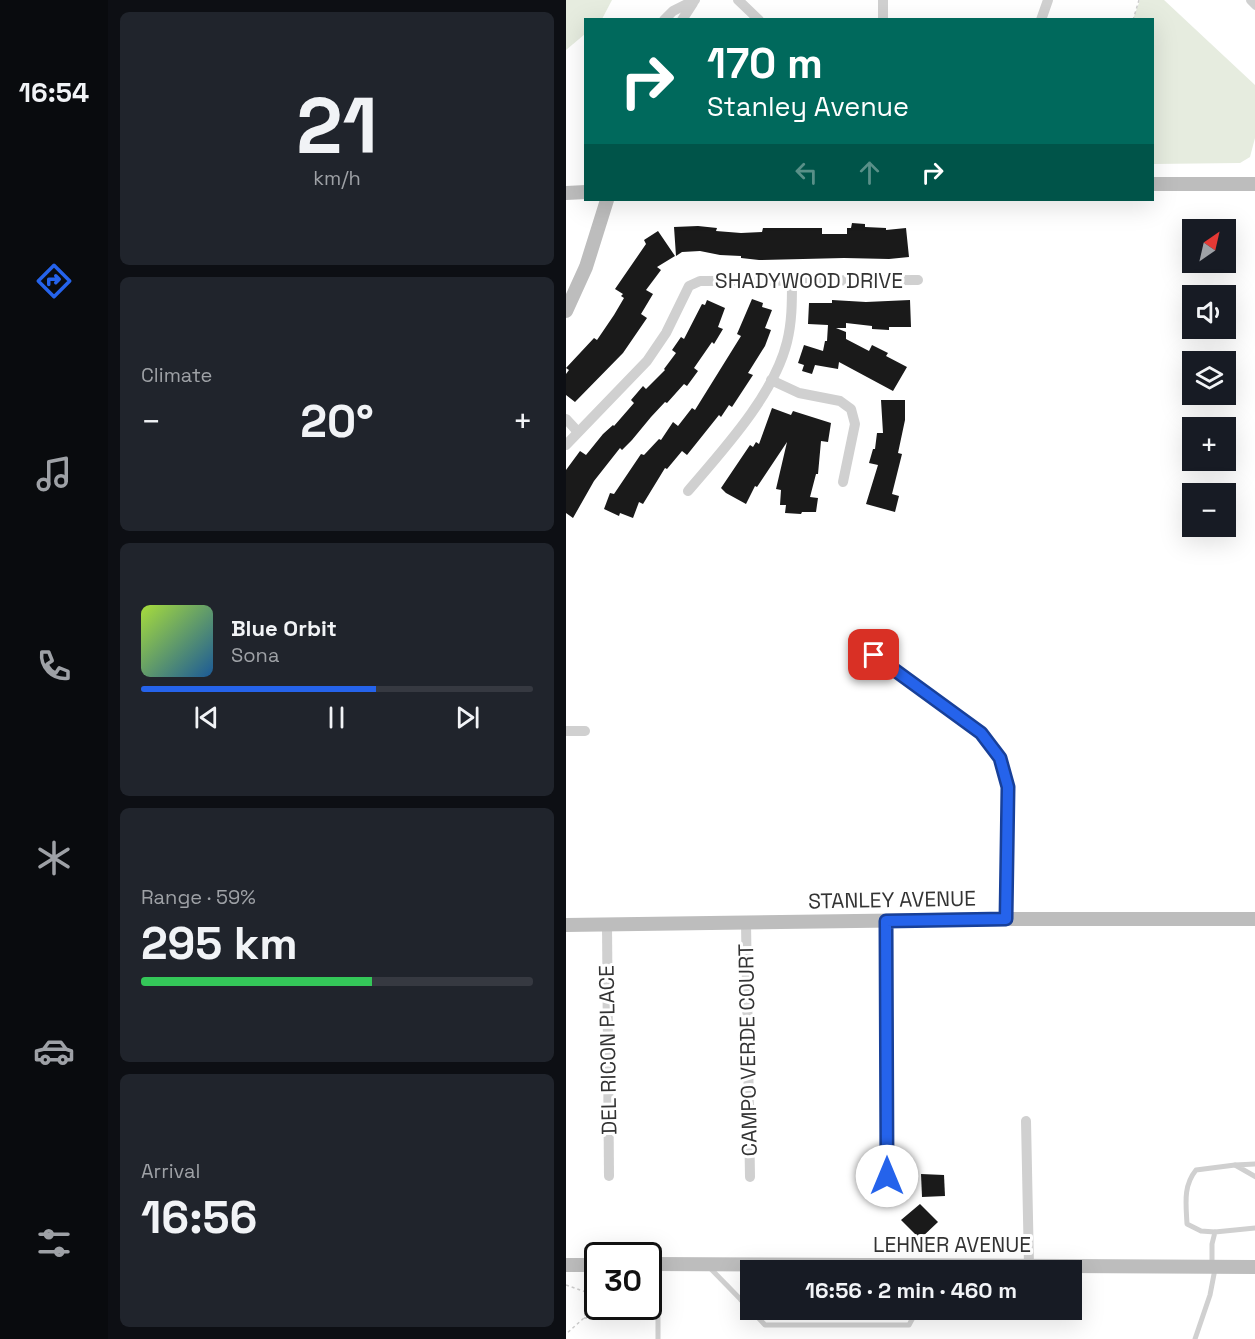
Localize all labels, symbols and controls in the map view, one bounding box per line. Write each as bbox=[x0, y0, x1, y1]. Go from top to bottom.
text: 170 m bbox=[707, 37, 823, 90]
icon: right bbox=[608, 42, 686, 120]
text: 16:54 bbox=[19, 75, 89, 110]
text: 21 bbox=[296, 76, 378, 176]
text: Stanley Avenue bbox=[707, 89, 909, 124]
icon: left bbox=[790, 156, 823, 189]
icon: ahead bbox=[853, 156, 886, 189]
icon: right bbox=[916, 156, 949, 189]
text: km/h bbox=[313, 165, 361, 191]
north arrow bbox=[1182, 219, 1236, 273]
map controls bbox=[1182, 219, 1236, 537]
icon: directions bbox=[33, 260, 75, 302]
street label: SHADYWOOD DRIVE bbox=[715, 267, 903, 294]
button: sound bbox=[1182, 285, 1236, 339]
button: layers bbox=[1182, 351, 1236, 405]
text: Climate bbox=[141, 362, 212, 388]
text: 20° bbox=[300, 393, 374, 450]
text: − bbox=[141, 401, 161, 443]
text: + bbox=[513, 401, 533, 443]
button: + bbox=[1182, 417, 1236, 471]
icon: music bbox=[33, 453, 75, 495]
button: − bbox=[1182, 483, 1236, 537]
text: Blue Orbit bbox=[231, 614, 337, 642]
pin bbox=[848, 629, 899, 680]
icon: arrive bbox=[857, 638, 890, 671]
text: Sona bbox=[231, 642, 279, 668]
icon: phone bbox=[33, 645, 75, 687]
icon: previous bbox=[190, 701, 223, 734]
icon: pause bbox=[320, 701, 353, 734]
icon: next bbox=[451, 701, 484, 734]
icon: climate bbox=[33, 837, 75, 879]
text: Range · 59% bbox=[141, 884, 256, 910]
street label: STANLEY AVENUE bbox=[808, 885, 976, 914]
text: 295 km bbox=[141, 915, 298, 972]
street label: CAMPO VERDE COURT bbox=[732, 943, 763, 1157]
street label: DEL RICON PLACE bbox=[593, 965, 622, 1135]
icon: car bbox=[33, 1030, 75, 1072]
position arrow bbox=[855, 1144, 919, 1208]
text: Arrival bbox=[141, 1158, 200, 1184]
text: 16:56 bbox=[141, 1189, 257, 1246]
icon: filters bbox=[33, 1222, 75, 1264]
street label: LEHNER AVENUE bbox=[873, 1231, 1031, 1258]
speed limit sign: 30 bbox=[584, 1242, 662, 1320]
text: 16:56 · 2 min · 460 m bbox=[805, 1276, 1017, 1304]

